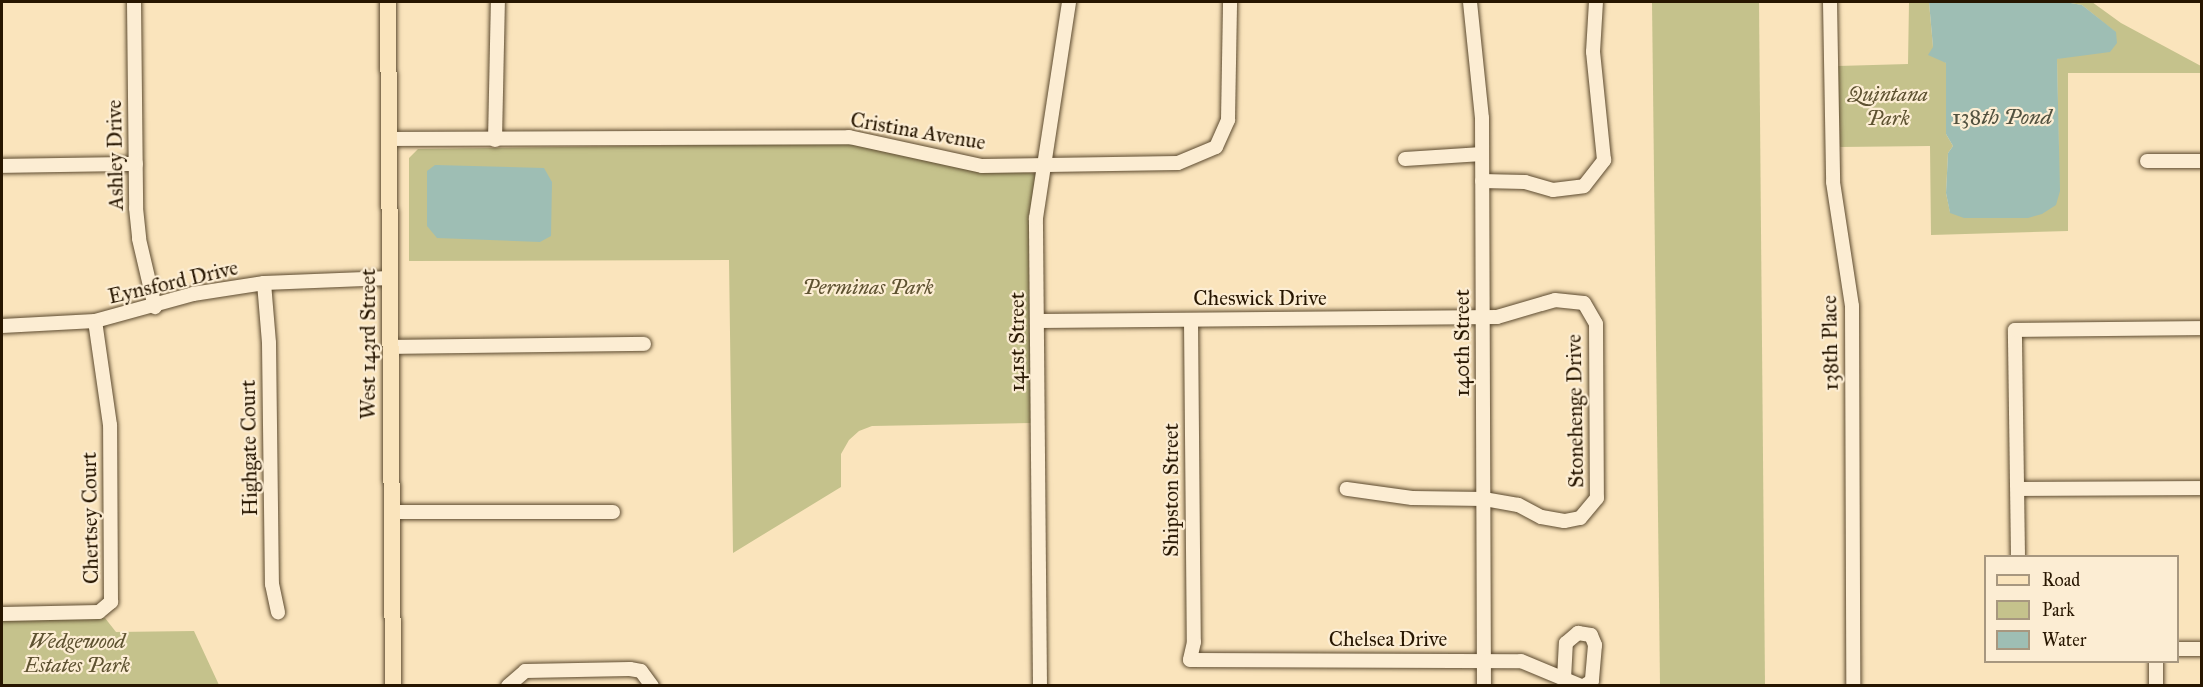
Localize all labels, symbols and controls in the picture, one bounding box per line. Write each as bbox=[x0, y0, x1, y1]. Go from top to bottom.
park label: Quintana Park bbox=[1848, 81, 1928, 131]
street label: Ashley Drive bbox=[101, 99, 129, 211]
water label: 138th Pond bbox=[1952, 104, 2052, 130]
street label: Cristina Avenue bbox=[849, 107, 987, 155]
street label: Eynsford Drive bbox=[106, 255, 240, 309]
street label: West 143rd Street bbox=[355, 269, 381, 419]
park label: Perminas Park bbox=[802, 274, 934, 300]
street label: Cheswick Drive bbox=[1193, 285, 1327, 311]
street label: 140th Street bbox=[1449, 289, 1475, 397]
street label: 141st Street bbox=[1004, 292, 1030, 392]
street label: 138th Place bbox=[1817, 295, 1843, 391]
street label: Stonehenge Drive bbox=[1561, 334, 1589, 488]
street label: Highgate Court bbox=[235, 380, 263, 516]
street label: Shipston Street bbox=[1158, 423, 1184, 557]
street label: Chertsey Court bbox=[76, 452, 104, 584]
legend bbox=[1984, 555, 2179, 663]
text: Road bbox=[2042, 569, 2080, 591]
text: Park bbox=[2042, 599, 2075, 621]
street label: Chelsea Drive bbox=[1329, 626, 1447, 652]
park label: Wedgewood Estates Park bbox=[24, 628, 130, 678]
text: Water bbox=[2042, 629, 2086, 651]

